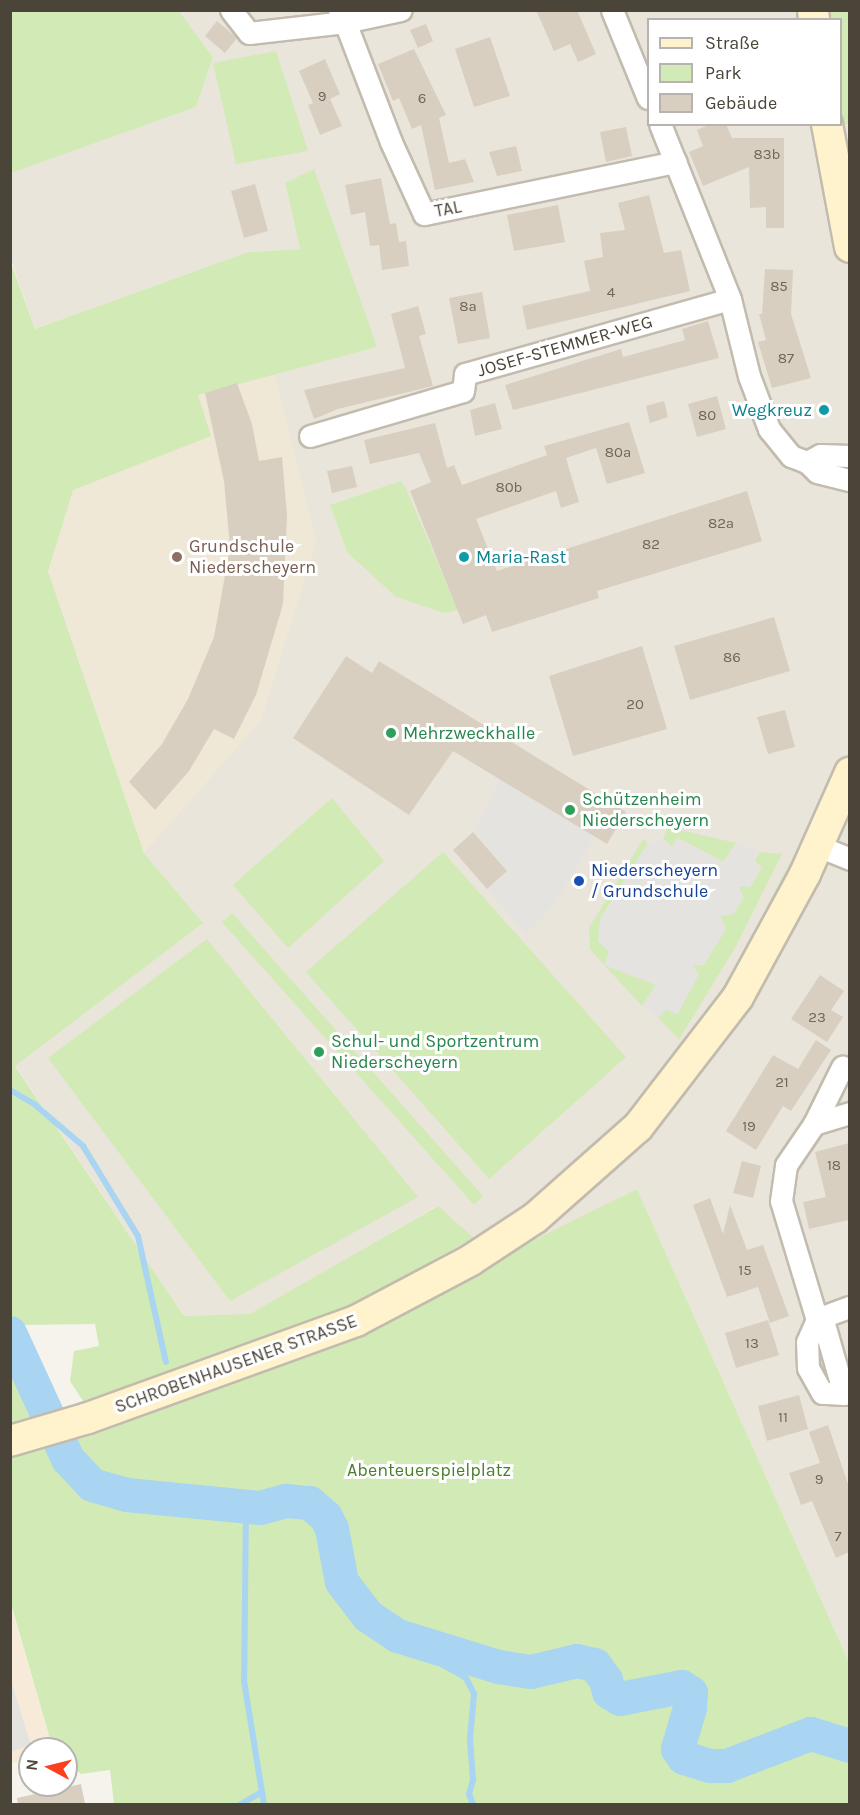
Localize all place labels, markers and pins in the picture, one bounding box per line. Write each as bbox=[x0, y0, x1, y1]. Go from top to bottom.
place label: Wegkreuz bbox=[732, 399, 812, 421]
marker: Wegkreuz bbox=[817, 403, 831, 417]
place label: Grundschule Niederscheyern bbox=[189, 536, 316, 578]
place label: Maria-Rast bbox=[476, 546, 566, 568]
marker: Grundschule Niederscheyern bbox=[170, 550, 184, 564]
marker: Maria-Rast bbox=[457, 550, 471, 564]
place label: Mehrzweckhalle bbox=[403, 722, 535, 744]
marker: Mehrzweckhalle bbox=[384, 726, 398, 740]
place label: Schützenheim Niederscheyern bbox=[582, 789, 709, 832]
marker: Schützenheim Niederscheyern bbox=[563, 803, 577, 817]
place label: Niederscheyern / Grundschule bbox=[591, 860, 718, 902]
marker: Niederscheyern / Grundschule bbox=[572, 874, 586, 888]
place label: Schul- und Sportzentrum Niederscheyern bbox=[331, 1031, 539, 1074]
marker: Schul- und Sportzentrum Niederscheyern bbox=[312, 1045, 326, 1059]

